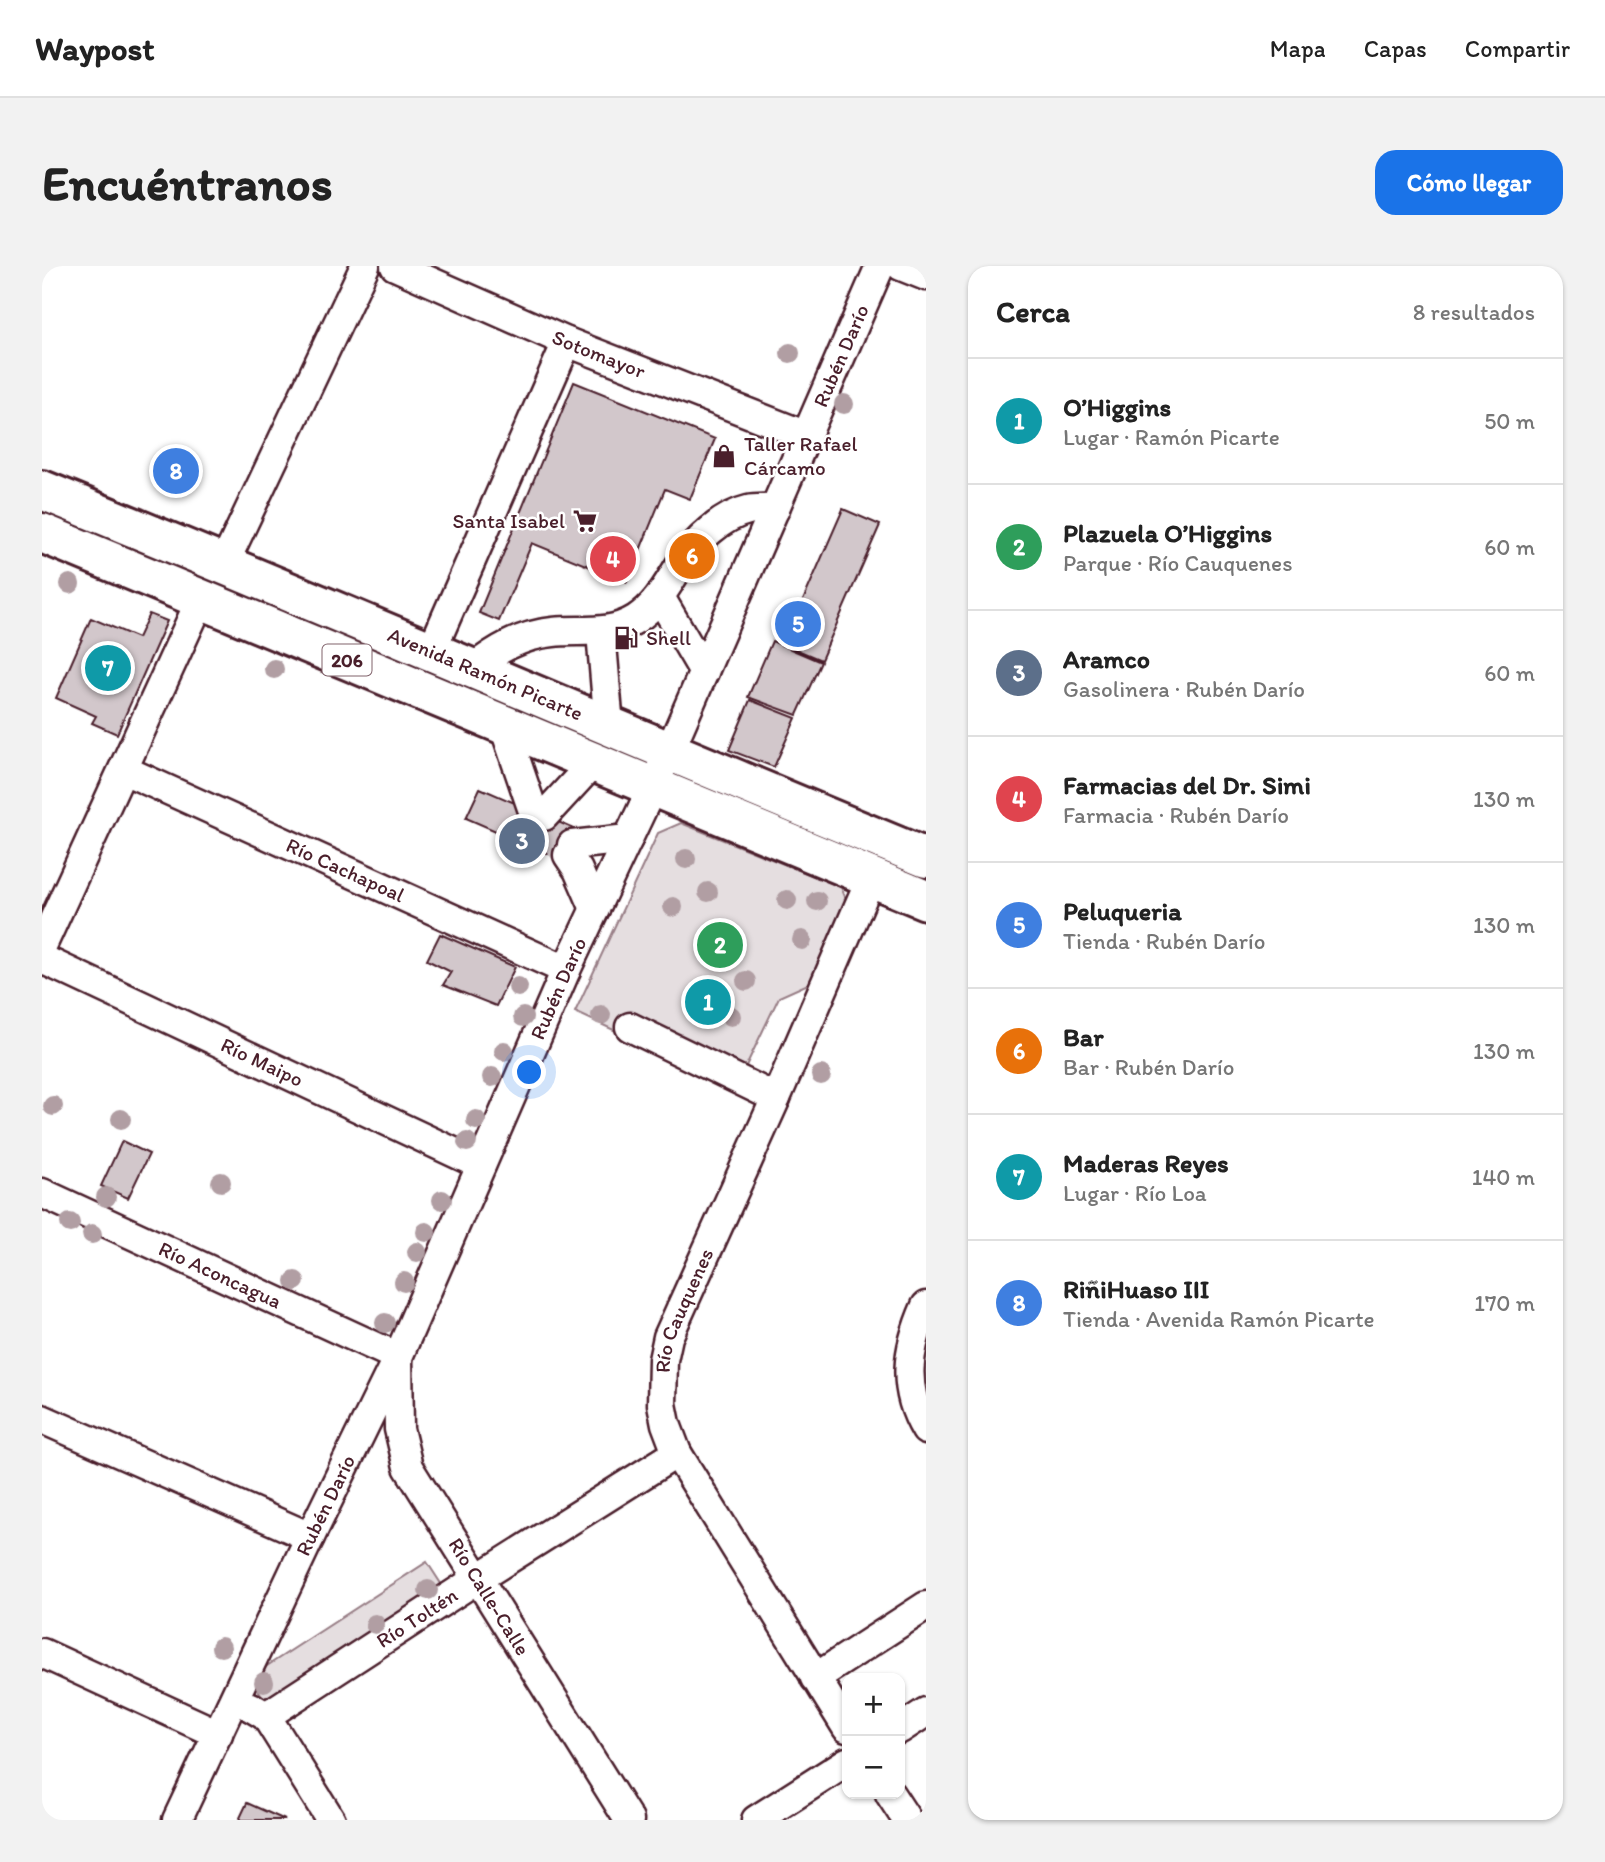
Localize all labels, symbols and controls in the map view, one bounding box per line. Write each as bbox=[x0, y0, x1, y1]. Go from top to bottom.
text: Waypost bbox=[35, 29, 155, 68]
text: Mapa bbox=[1270, 34, 1326, 63]
text: Capas bbox=[1364, 34, 1427, 63]
text: Compartir bbox=[1465, 34, 1570, 63]
button: Cómo llegar bbox=[1375, 150, 1563, 215]
text: Encuéntranos bbox=[42, 153, 333, 212]
text: Cerca bbox=[996, 293, 1070, 330]
text: 8 resultados bbox=[1413, 298, 1535, 326]
street label: Rubén Darío bbox=[807, 301, 874, 411]
street label: Sotomayor bbox=[548, 324, 650, 384]
text: O’Higgins bbox=[1063, 391, 1171, 423]
text: 1 bbox=[1014, 407, 1024, 435]
text: 50 m bbox=[1484, 407, 1535, 435]
text: Lugar · Ramón Picarte bbox=[1063, 423, 1280, 451]
place label: Taller Rafael Cárcamo bbox=[744, 431, 858, 480]
shop icon: Taller Rafael Cárcamo bbox=[710, 442, 738, 470]
pin: 8 bbox=[153, 445, 199, 497]
supermarket icon: Santa Isabel bbox=[571, 507, 599, 535]
place label: Santa Isabel bbox=[452, 508, 565, 533]
text: Plazuela O’Higgins bbox=[1063, 517, 1272, 549]
pin: 6 bbox=[669, 530, 715, 582]
pin: 4 bbox=[590, 533, 636, 585]
text: 2 bbox=[1013, 533, 1025, 561]
text: 60 m bbox=[1484, 533, 1535, 561]
text: Parque · Río Cauquenes bbox=[1063, 549, 1293, 577]
pin: 5 bbox=[775, 598, 821, 650]
street label: Avenida Ramón Picarte bbox=[384, 622, 587, 726]
fuel station icon: Shell bbox=[612, 624, 640, 652]
place label: Shell bbox=[646, 625, 691, 650]
pin: 7 bbox=[85, 642, 131, 694]
text: Aramco bbox=[1063, 643, 1150, 675]
road number: 206 bbox=[322, 644, 372, 676]
text: 3 bbox=[1013, 659, 1025, 687]
text: 60 m bbox=[1484, 659, 1535, 687]
text: Gasolinera · Rubén Darío bbox=[1063, 675, 1305, 703]
text: Farmacias del Dr. Simi bbox=[1063, 769, 1311, 801]
text: 4 bbox=[1012, 785, 1026, 813]
text: 130 m bbox=[1473, 785, 1535, 813]
text: Farmacia · Rubén Darío bbox=[1063, 801, 1289, 829]
pin: 3 bbox=[499, 815, 545, 867]
street label: Río Cachapoal bbox=[283, 832, 409, 907]
text: Peluqueria bbox=[1063, 895, 1182, 927]
text: 5 bbox=[1013, 911, 1025, 939]
text: 130 m bbox=[1473, 911, 1535, 939]
pin: 2 bbox=[697, 919, 743, 971]
text: Tienda · Rubén Darío bbox=[1063, 927, 1265, 955]
street label: Rubén Darío bbox=[524, 933, 592, 1043]
pin: 1 bbox=[685, 976, 731, 1028]
text: Bar bbox=[1063, 1021, 1104, 1053]
street label: Río Maipo bbox=[217, 1032, 307, 1092]
text: 6 bbox=[1013, 1037, 1025, 1065]
text: 130 m bbox=[1473, 1037, 1535, 1065]
text: Bar · Rubén Darío bbox=[1063, 1053, 1234, 1081]
your location bbox=[512, 1055, 546, 1089]
text: Maderas Reyes bbox=[1063, 1147, 1229, 1179]
text: 7 bbox=[1013, 1163, 1025, 1191]
text: 140 m bbox=[1472, 1163, 1535, 1191]
text: Lugar · Río Loa bbox=[1063, 1179, 1207, 1207]
street label: Río Aconcagua bbox=[155, 1236, 286, 1314]
street label: Río Cauquenes bbox=[650, 1244, 718, 1373]
text: RiñiHuaso III bbox=[1063, 1273, 1209, 1305]
text: 8 bbox=[1013, 1289, 1025, 1317]
text: 170 m bbox=[1474, 1289, 1535, 1317]
text: Tienda · Avenida Ramón Picarte bbox=[1063, 1305, 1375, 1333]
street label: Rubén Darío bbox=[290, 1450, 360, 1560]
street label: Río Calle-Calle bbox=[443, 1533, 536, 1660]
street label: Río Toltén bbox=[371, 1582, 462, 1653]
map controls bbox=[842, 1673, 905, 1799]
button: + bbox=[842, 1673, 905, 1736]
button: − bbox=[842, 1736, 905, 1799]

